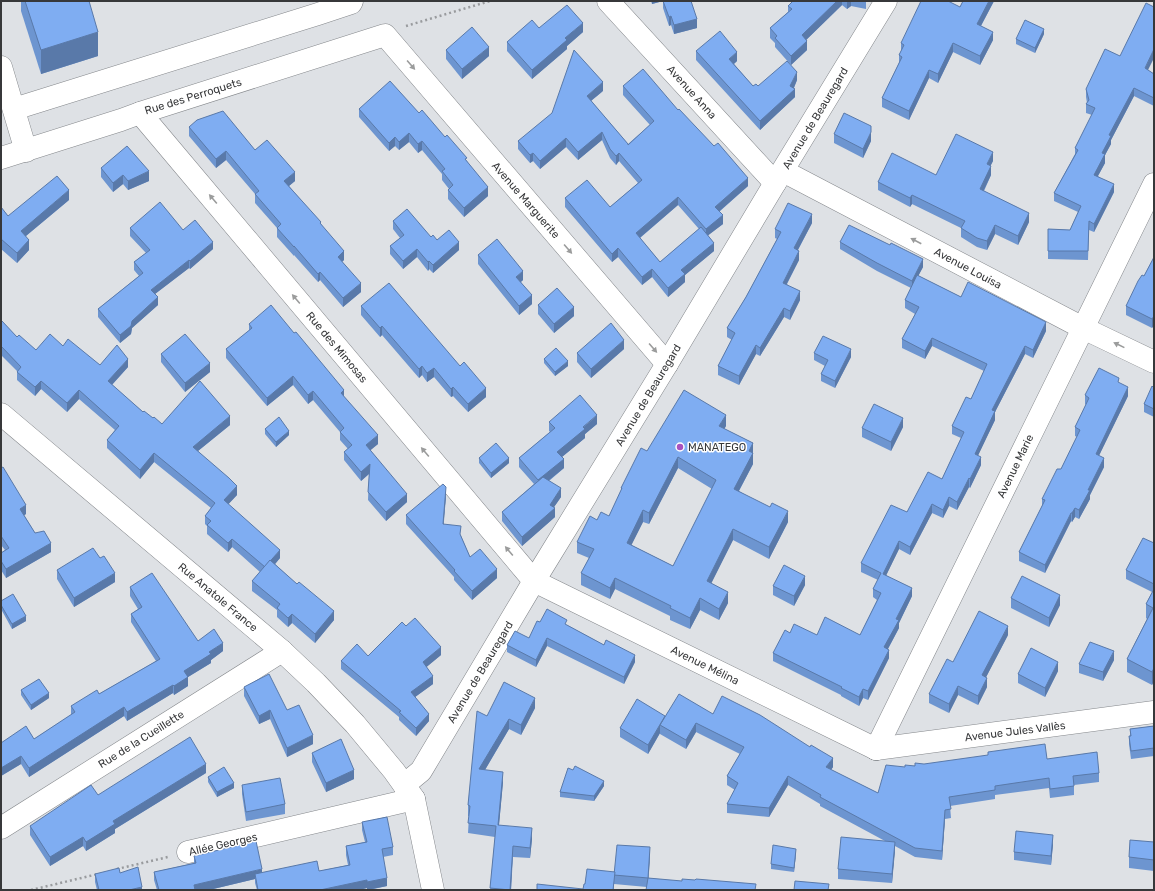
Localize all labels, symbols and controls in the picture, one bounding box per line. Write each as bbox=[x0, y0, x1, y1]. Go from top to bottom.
one-way arrow bbox=[406, 60, 415, 70]
street label: Avenue Anna bbox=[664, 63, 719, 122]
street label: Avenue de Beauregard bbox=[780, 65, 851, 171]
street label: Rue des Perroquets bbox=[143, 75, 244, 117]
street label: Avenue Marguerite bbox=[489, 160, 562, 241]
one-way arrow bbox=[208, 194, 217, 204]
one-way arrow bbox=[910, 237, 922, 244]
one-way arrow bbox=[564, 244, 573, 254]
street label: Avenue Louisa bbox=[932, 245, 1004, 292]
one-way arrow bbox=[292, 293, 301, 304]
street label: Rue des Mimosas bbox=[303, 309, 370, 386]
street label: Avenue de Beauregard bbox=[613, 342, 684, 448]
one-way arrow bbox=[648, 342, 657, 353]
one-way arrow bbox=[1113, 342, 1125, 348]
street label: Avenue Marie bbox=[994, 432, 1036, 500]
place label: MANATEGO bbox=[688, 441, 746, 454]
marker: MANATEGO bbox=[675, 442, 685, 452]
one-way arrow bbox=[421, 446, 430, 457]
one-way arrow bbox=[504, 546, 513, 557]
street label: Rue Anatole France bbox=[175, 560, 260, 634]
street label: Avenue de Beauregard bbox=[445, 619, 516, 725]
street label: Avenue Mélina bbox=[669, 643, 741, 688]
street label: Rue de la Cueillette bbox=[96, 708, 186, 771]
street label: Avenue Jules Vallès bbox=[964, 719, 1067, 744]
street label: Allée Georges bbox=[187, 830, 259, 859]

